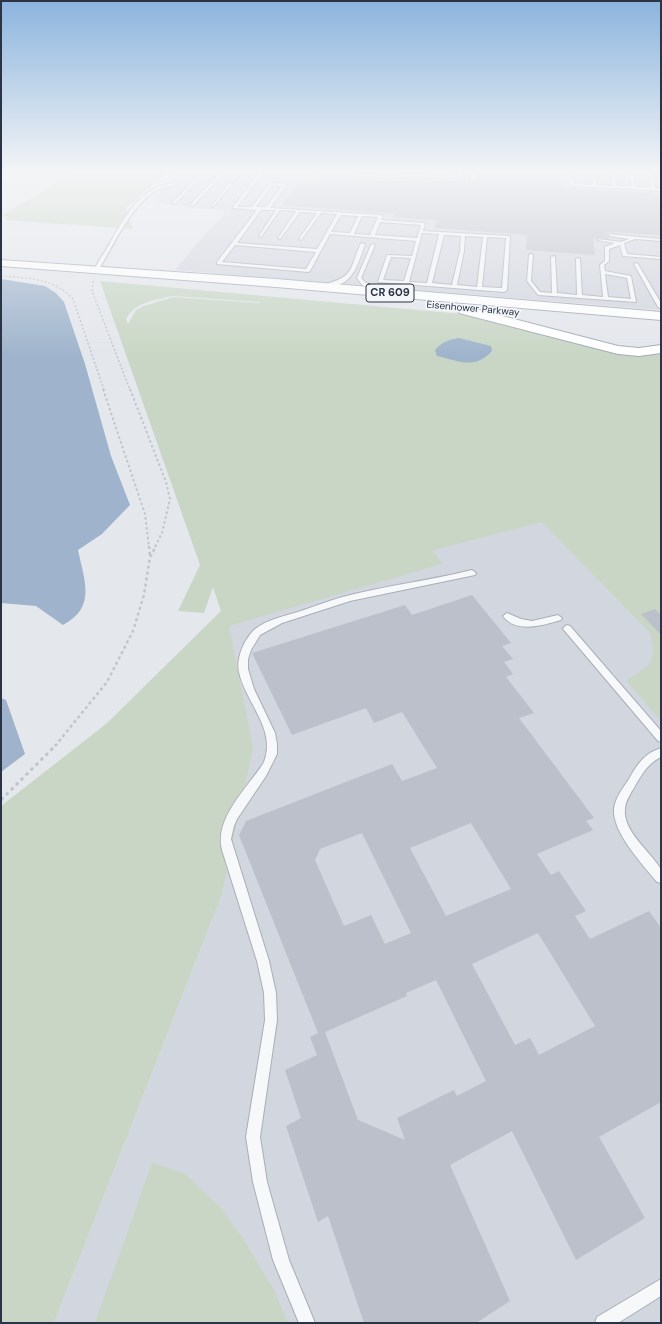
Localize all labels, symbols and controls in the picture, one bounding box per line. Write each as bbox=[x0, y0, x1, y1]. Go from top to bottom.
road number: CR 609 bbox=[366, 284, 414, 302]
street label: Eisenhower Parkway bbox=[426, 299, 520, 319]

